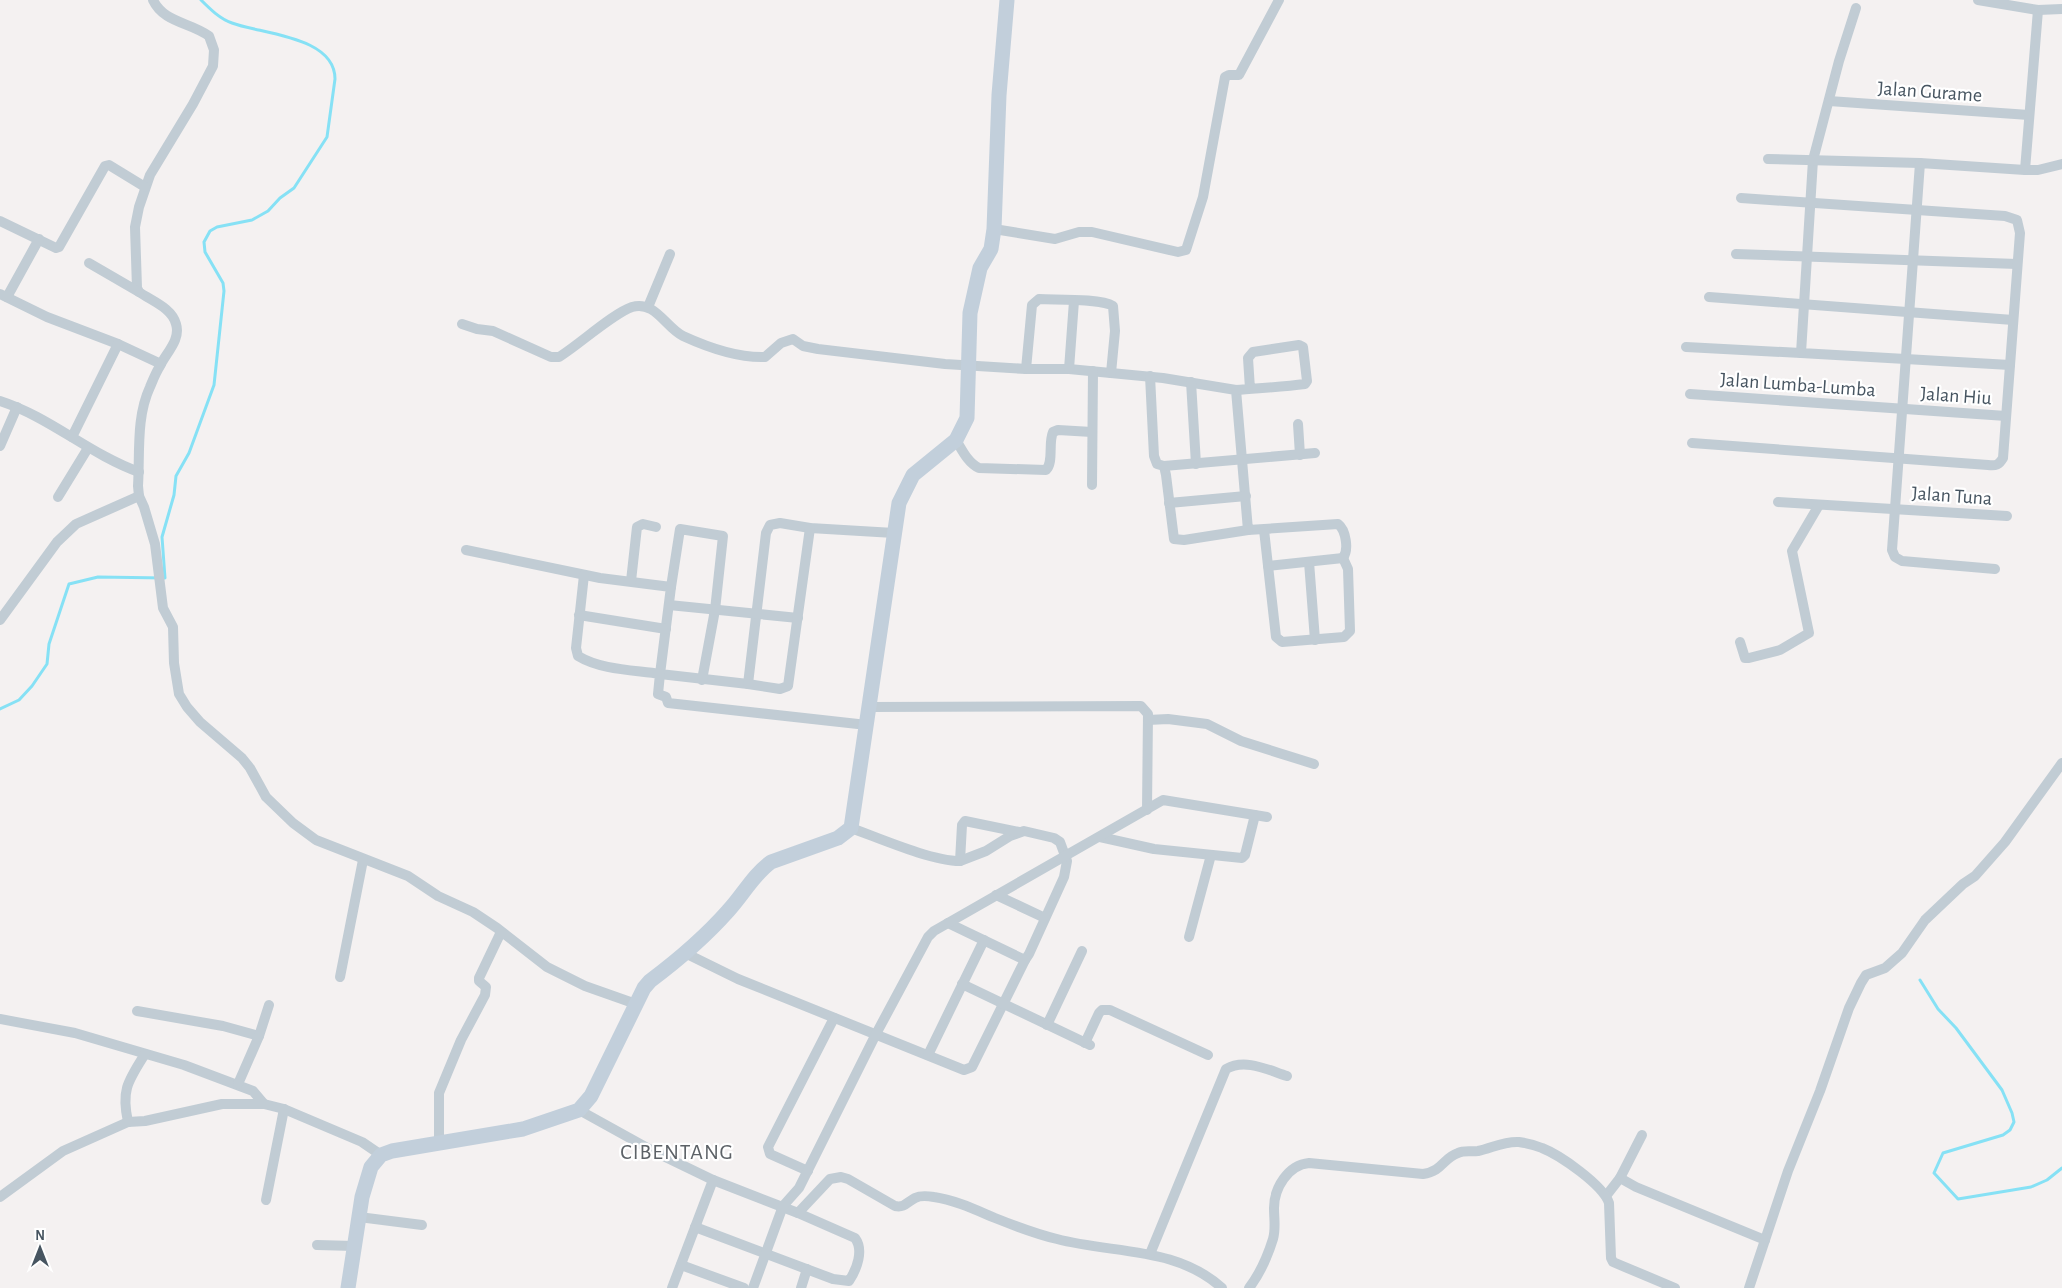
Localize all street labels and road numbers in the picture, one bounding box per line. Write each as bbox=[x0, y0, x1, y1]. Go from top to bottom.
street label: Jalan Gurame bbox=[1877, 78, 1983, 106]
street label: Jalan Lumba-Lumba bbox=[1720, 370, 1876, 400]
street label: Jalan Hiu bbox=[1920, 384, 1992, 408]
street label: Jalan Tuna bbox=[1911, 483, 1993, 509]

